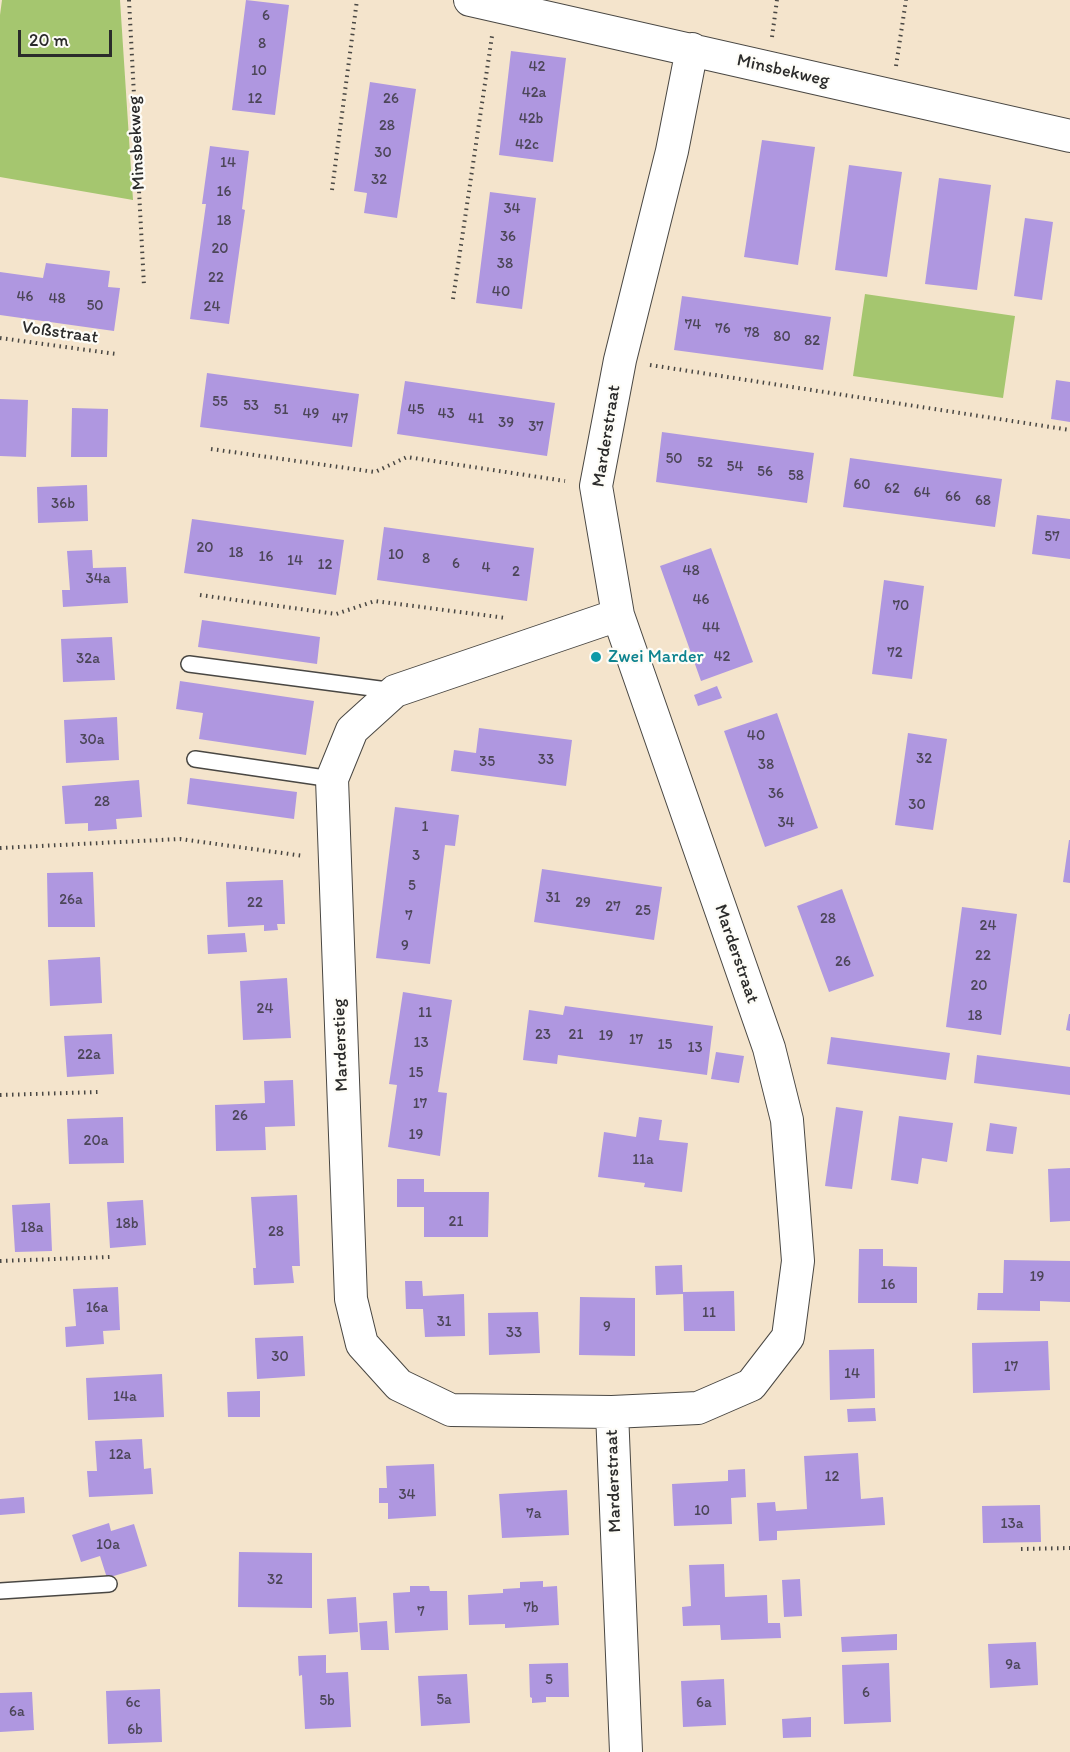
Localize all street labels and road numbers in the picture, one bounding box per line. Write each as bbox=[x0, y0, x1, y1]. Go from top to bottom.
street label: Minsbekweg bbox=[735, 50, 831, 92]
street label: Minsbekweg bbox=[124, 95, 150, 191]
street label: Voßstraat bbox=[20, 317, 100, 349]
street label: Marderstraat bbox=[588, 383, 626, 489]
street label: Marderstraat bbox=[709, 902, 763, 1006]
street label: Marderstieg bbox=[329, 998, 353, 1092]
street label: Marderstraat bbox=[601, 1429, 627, 1533]

